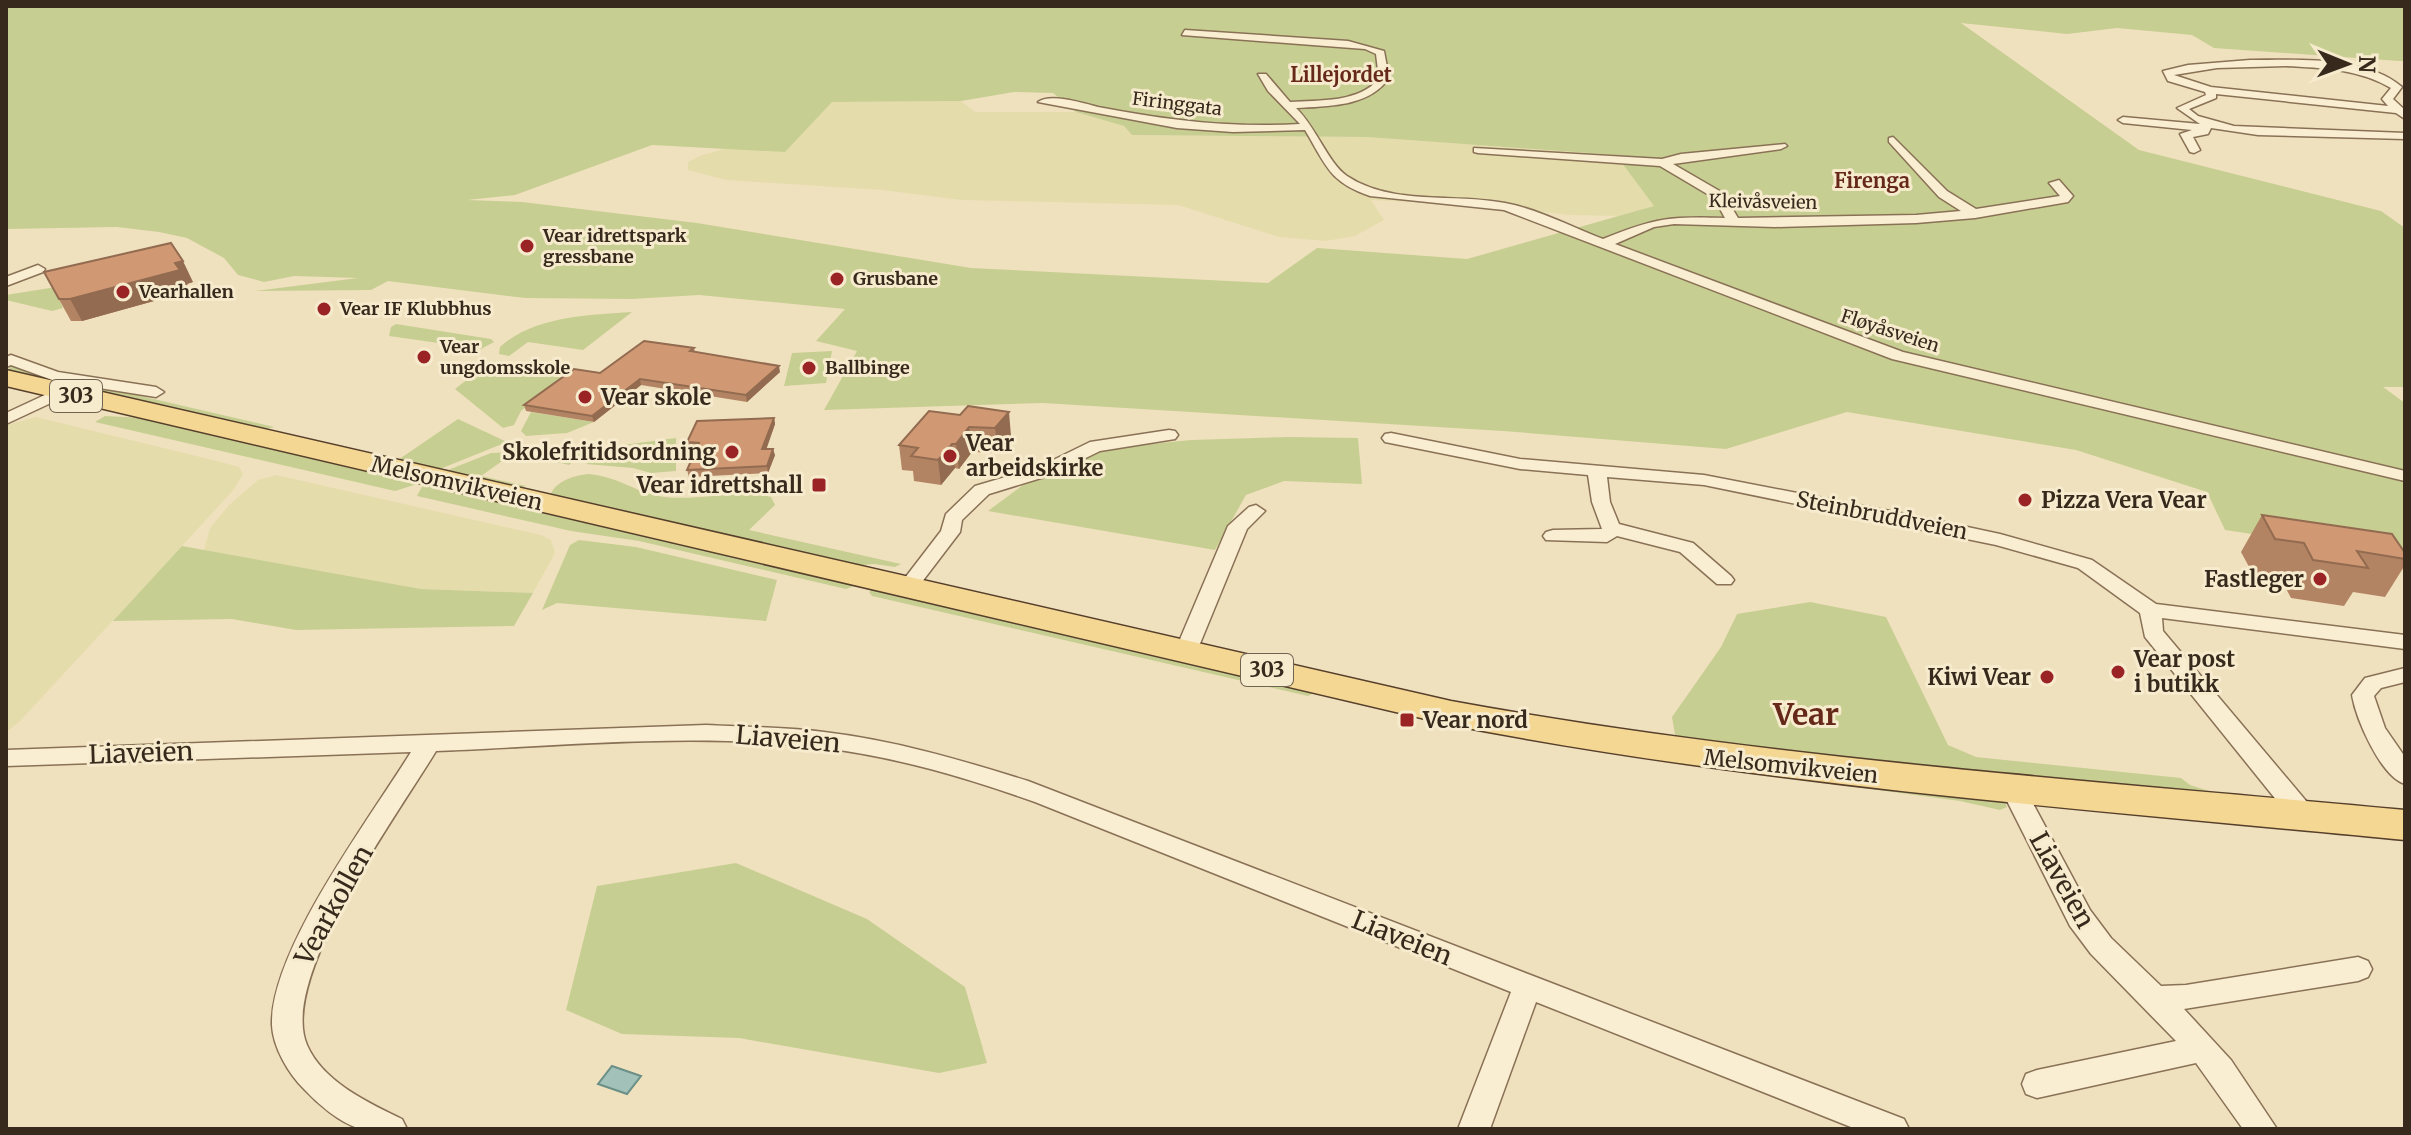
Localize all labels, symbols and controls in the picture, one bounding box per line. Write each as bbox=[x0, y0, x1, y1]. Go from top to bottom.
north arrow bbox=[2307, 24, 2387, 104]
text: N bbox=[2353, 55, 2381, 74]
district label: Lillejordet bbox=[1290, 62, 1392, 87]
street label: Firinggata bbox=[1131, 87, 1224, 120]
district label: Firenga bbox=[1834, 168, 1910, 193]
street label: Kleivåsveien bbox=[1708, 189, 1818, 214]
place label: Vear idrettspark gressbane bbox=[542, 224, 687, 268]
marker: Vear idrettspark gressbane bbox=[518, 237, 536, 255]
place label: Grusbane bbox=[853, 267, 938, 290]
marker: Grusbane bbox=[828, 270, 846, 288]
place label: Vearhallen bbox=[138, 280, 234, 303]
marker: Vearhallen bbox=[114, 283, 132, 301]
place label: Vear IF Klubbhus bbox=[339, 297, 491, 320]
marker: Vear IF Klubbhus bbox=[315, 300, 333, 318]
street label: Fløyåsveien bbox=[1838, 304, 1942, 357]
place label: Vear ungdomsskole bbox=[439, 335, 571, 379]
marker: Vear ungdomsskole bbox=[415, 348, 433, 366]
place label: Ballbinge bbox=[825, 356, 910, 379]
marker: Ballbinge bbox=[800, 359, 818, 377]
road number: 303 bbox=[50, 380, 102, 412]
place label: Vear skole bbox=[600, 383, 711, 411]
marker: Vear skole bbox=[576, 388, 594, 406]
place label: Vear arbeidskirke bbox=[965, 429, 1104, 482]
place label: Skolefritidsordning bbox=[502, 438, 716, 466]
marker: Skolefritidsordning bbox=[723, 443, 741, 461]
marker: Vear arbeidskirke bbox=[941, 447, 959, 465]
street label: Melsomvikveien bbox=[368, 450, 546, 516]
place label: Vear idrettshall bbox=[636, 471, 803, 499]
marker: Vear idrettshall bbox=[810, 476, 828, 494]
street label: Steinbruddveien bbox=[1794, 485, 1971, 545]
place label: Pizza Vera Vear bbox=[2041, 486, 2207, 514]
marker: Pizza Vera Vear bbox=[2016, 491, 2034, 509]
place label: Fastleger bbox=[2204, 565, 2304, 593]
marker: Fastleger bbox=[2311, 570, 2329, 588]
place label: Vear post i butikk bbox=[2133, 645, 2235, 698]
road number: 303 bbox=[1241, 654, 1293, 686]
place label: Kiwi Vear bbox=[1927, 663, 2031, 691]
marker: Vear post i butikk bbox=[2109, 663, 2127, 681]
marker: Kiwi Vear bbox=[2038, 668, 2056, 686]
district label: Vear bbox=[1772, 695, 1839, 733]
place label: Vear nord bbox=[1422, 706, 1528, 734]
marker: Vear nord bbox=[1398, 711, 1416, 729]
street label: Liaveien bbox=[734, 717, 842, 760]
street label: Liaveien bbox=[88, 734, 194, 771]
street label: Melsomvikveien bbox=[1702, 743, 1880, 789]
street label: Liaveien bbox=[2023, 826, 2102, 934]
street label: Vearkollen bbox=[287, 839, 380, 971]
street label: Liaveien bbox=[1347, 903, 1457, 973]

